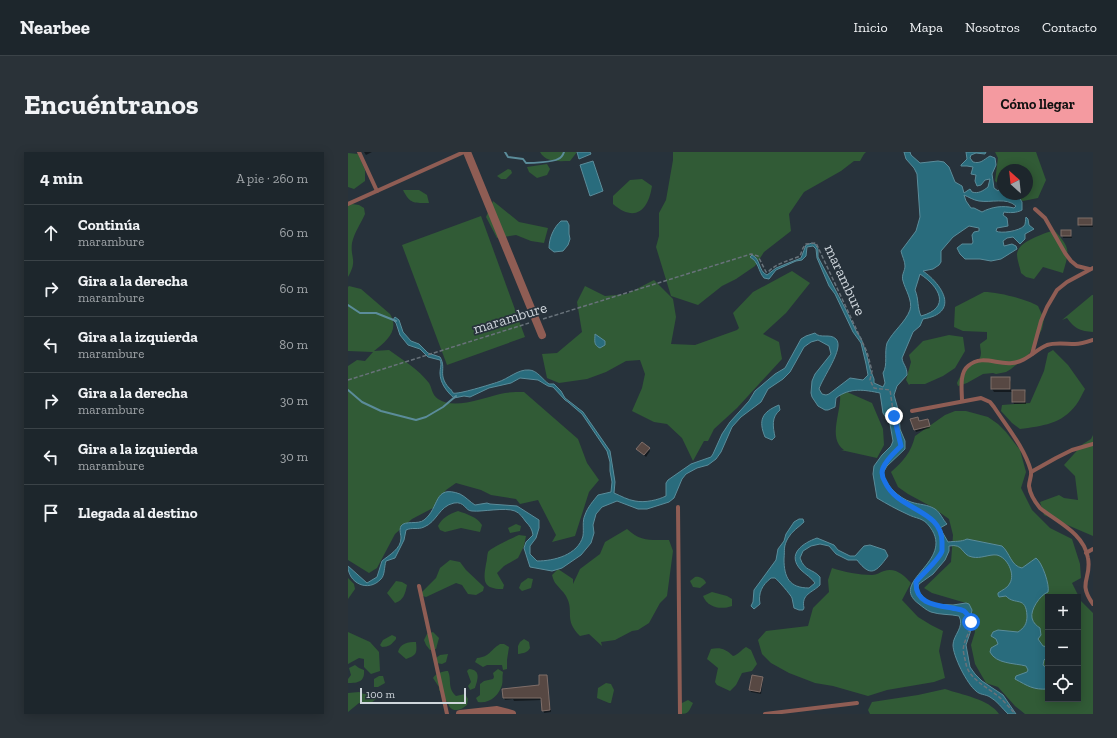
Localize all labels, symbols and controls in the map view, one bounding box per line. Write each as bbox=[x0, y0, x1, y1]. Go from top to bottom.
text: Nearbee bbox=[20, 16, 90, 39]
text: Inicio bbox=[854, 19, 888, 36]
text: Mapa bbox=[910, 19, 943, 36]
text: Nosotros bbox=[965, 19, 1020, 36]
text: Contacto bbox=[1042, 19, 1097, 36]
button: Cómo llegar bbox=[983, 86, 1093, 123]
text: Encuéntranos bbox=[24, 88, 199, 121]
north arrow bbox=[997, 164, 1033, 200]
text: 4 min bbox=[40, 168, 83, 188]
text: A pie · 260 m bbox=[236, 171, 308, 186]
text: Continúa bbox=[78, 216, 140, 234]
icon: ahead bbox=[40, 222, 62, 244]
text: 60 m bbox=[279, 225, 308, 240]
text: marambure bbox=[78, 234, 144, 249]
street label: marambure bbox=[821, 242, 869, 318]
text: Gira a la derecha bbox=[78, 272, 188, 290]
icon: right bbox=[40, 278, 62, 300]
text: 60 m bbox=[279, 281, 308, 296]
text: marambure bbox=[78, 290, 144, 305]
street label: marambure bbox=[471, 298, 549, 338]
text: Gira a la izquierda bbox=[78, 328, 198, 346]
icon: left bbox=[40, 334, 62, 356]
text: 80 m bbox=[279, 337, 308, 352]
text: marambure bbox=[78, 346, 144, 361]
text: Gira a la derecha bbox=[78, 384, 188, 402]
icon: right bbox=[40, 390, 62, 412]
text: 30 m bbox=[280, 393, 308, 408]
text: marambure bbox=[78, 402, 144, 417]
route end bbox=[885, 407, 903, 425]
text: Gira a la izquierda bbox=[78, 440, 198, 458]
icon: left bbox=[40, 446, 62, 468]
text: 30 m bbox=[280, 449, 308, 464]
text: marambure bbox=[78, 458, 144, 473]
icon: arrive bbox=[40, 502, 62, 524]
text: Llegada al destino bbox=[78, 504, 198, 522]
map controls bbox=[1045, 594, 1081, 702]
button: + bbox=[1045, 594, 1081, 630]
route start bbox=[962, 613, 980, 631]
button: − bbox=[1045, 630, 1081, 666]
button: locate bbox=[1045, 666, 1081, 702]
scale bar bbox=[360, 686, 466, 705]
text: 100 m bbox=[366, 688, 395, 701]

